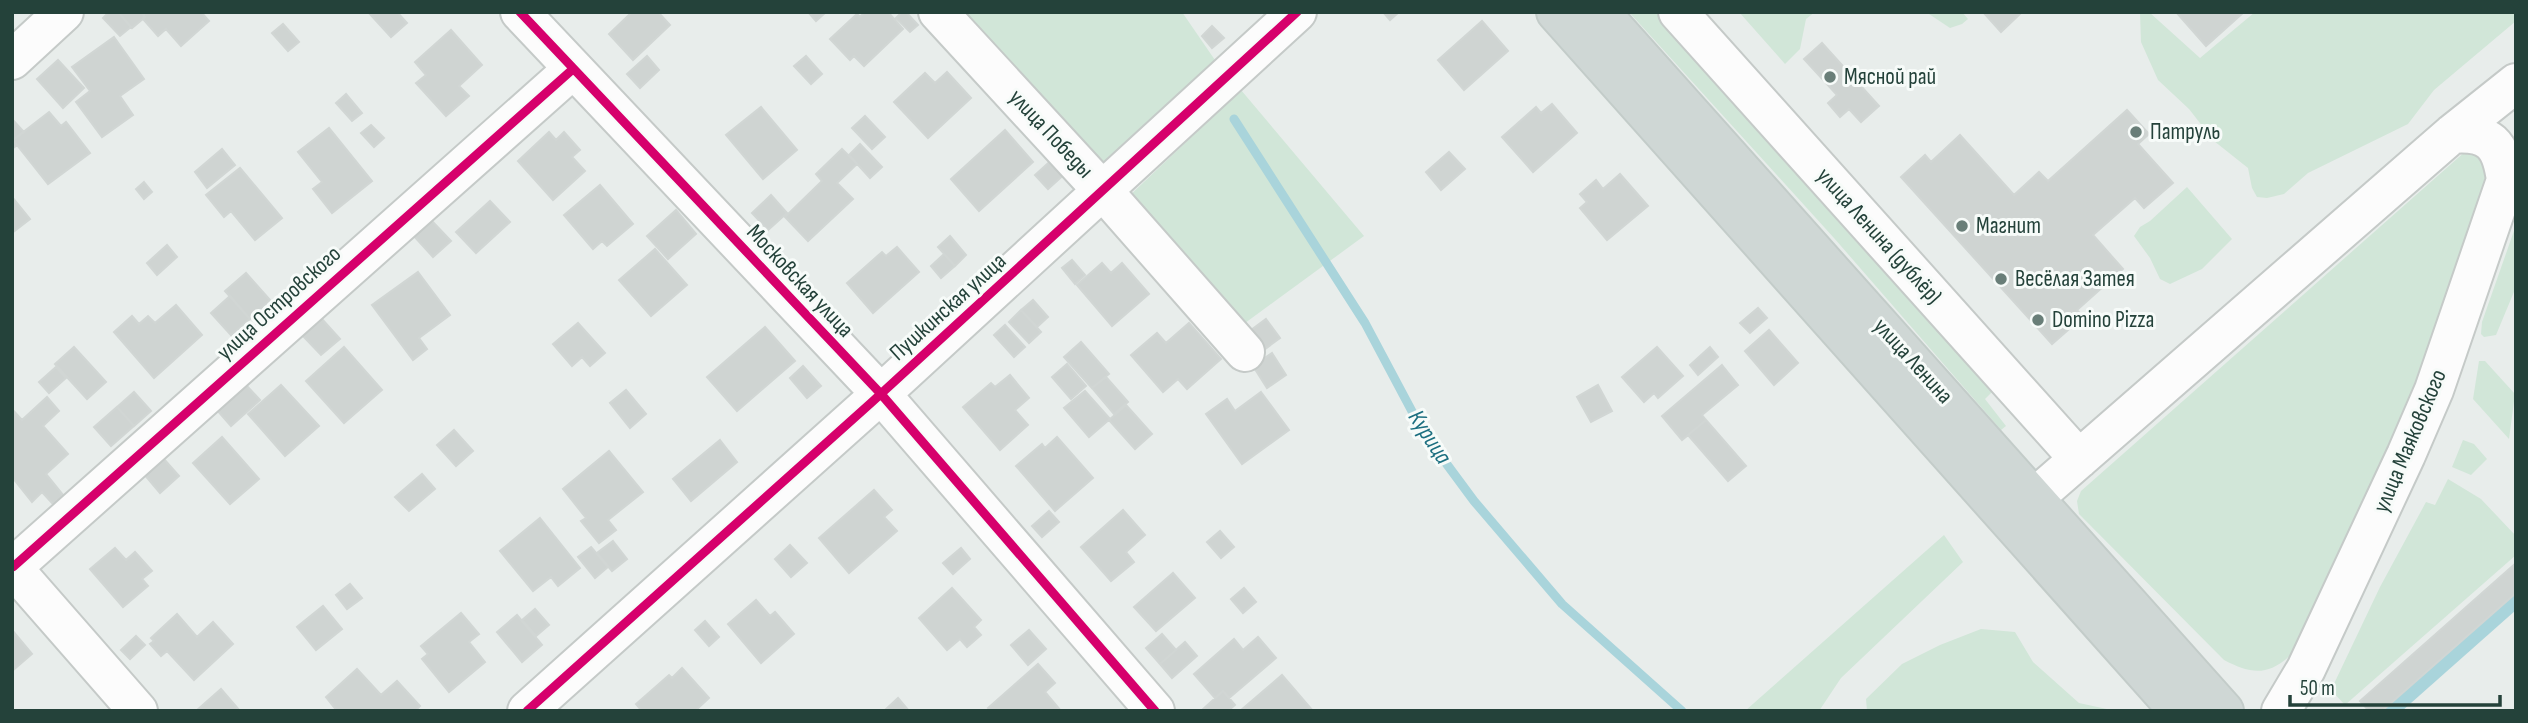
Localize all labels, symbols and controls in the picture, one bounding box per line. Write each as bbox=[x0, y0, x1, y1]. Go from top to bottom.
place label: Мясной рай bbox=[1844, 63, 1936, 91]
marker: Мясной рай bbox=[1822, 69, 1838, 85]
street label: улица Победы bbox=[1003, 84, 1099, 184]
place label: Патруль bbox=[2150, 118, 2220, 146]
marker: Патруль bbox=[2128, 124, 2144, 140]
street label: улица Ленина (дублёр) bbox=[1810, 162, 1948, 310]
place label: Магнит bbox=[1976, 212, 2041, 240]
marker: Магнит bbox=[1954, 218, 1970, 234]
street label: Московская улица bbox=[741, 219, 859, 343]
street label: улица Островского bbox=[211, 240, 347, 366]
street label: Пушкинская улица bbox=[884, 247, 1012, 367]
place label: Весёлая Затея bbox=[2015, 265, 2135, 293]
marker: Весёлая Затея bbox=[1993, 271, 2009, 287]
place label: Domino Pizza bbox=[2052, 306, 2154, 334]
street label: улица Ленина bbox=[1867, 312, 1959, 410]
marker: Domino Pizza bbox=[2030, 312, 2046, 328]
street label: улица Маяковского bbox=[2367, 365, 2453, 517]
water label: Курица bbox=[1402, 405, 1458, 470]
scale bar bbox=[2290, 664, 2500, 708]
text: 50 m bbox=[2300, 676, 2335, 701]

